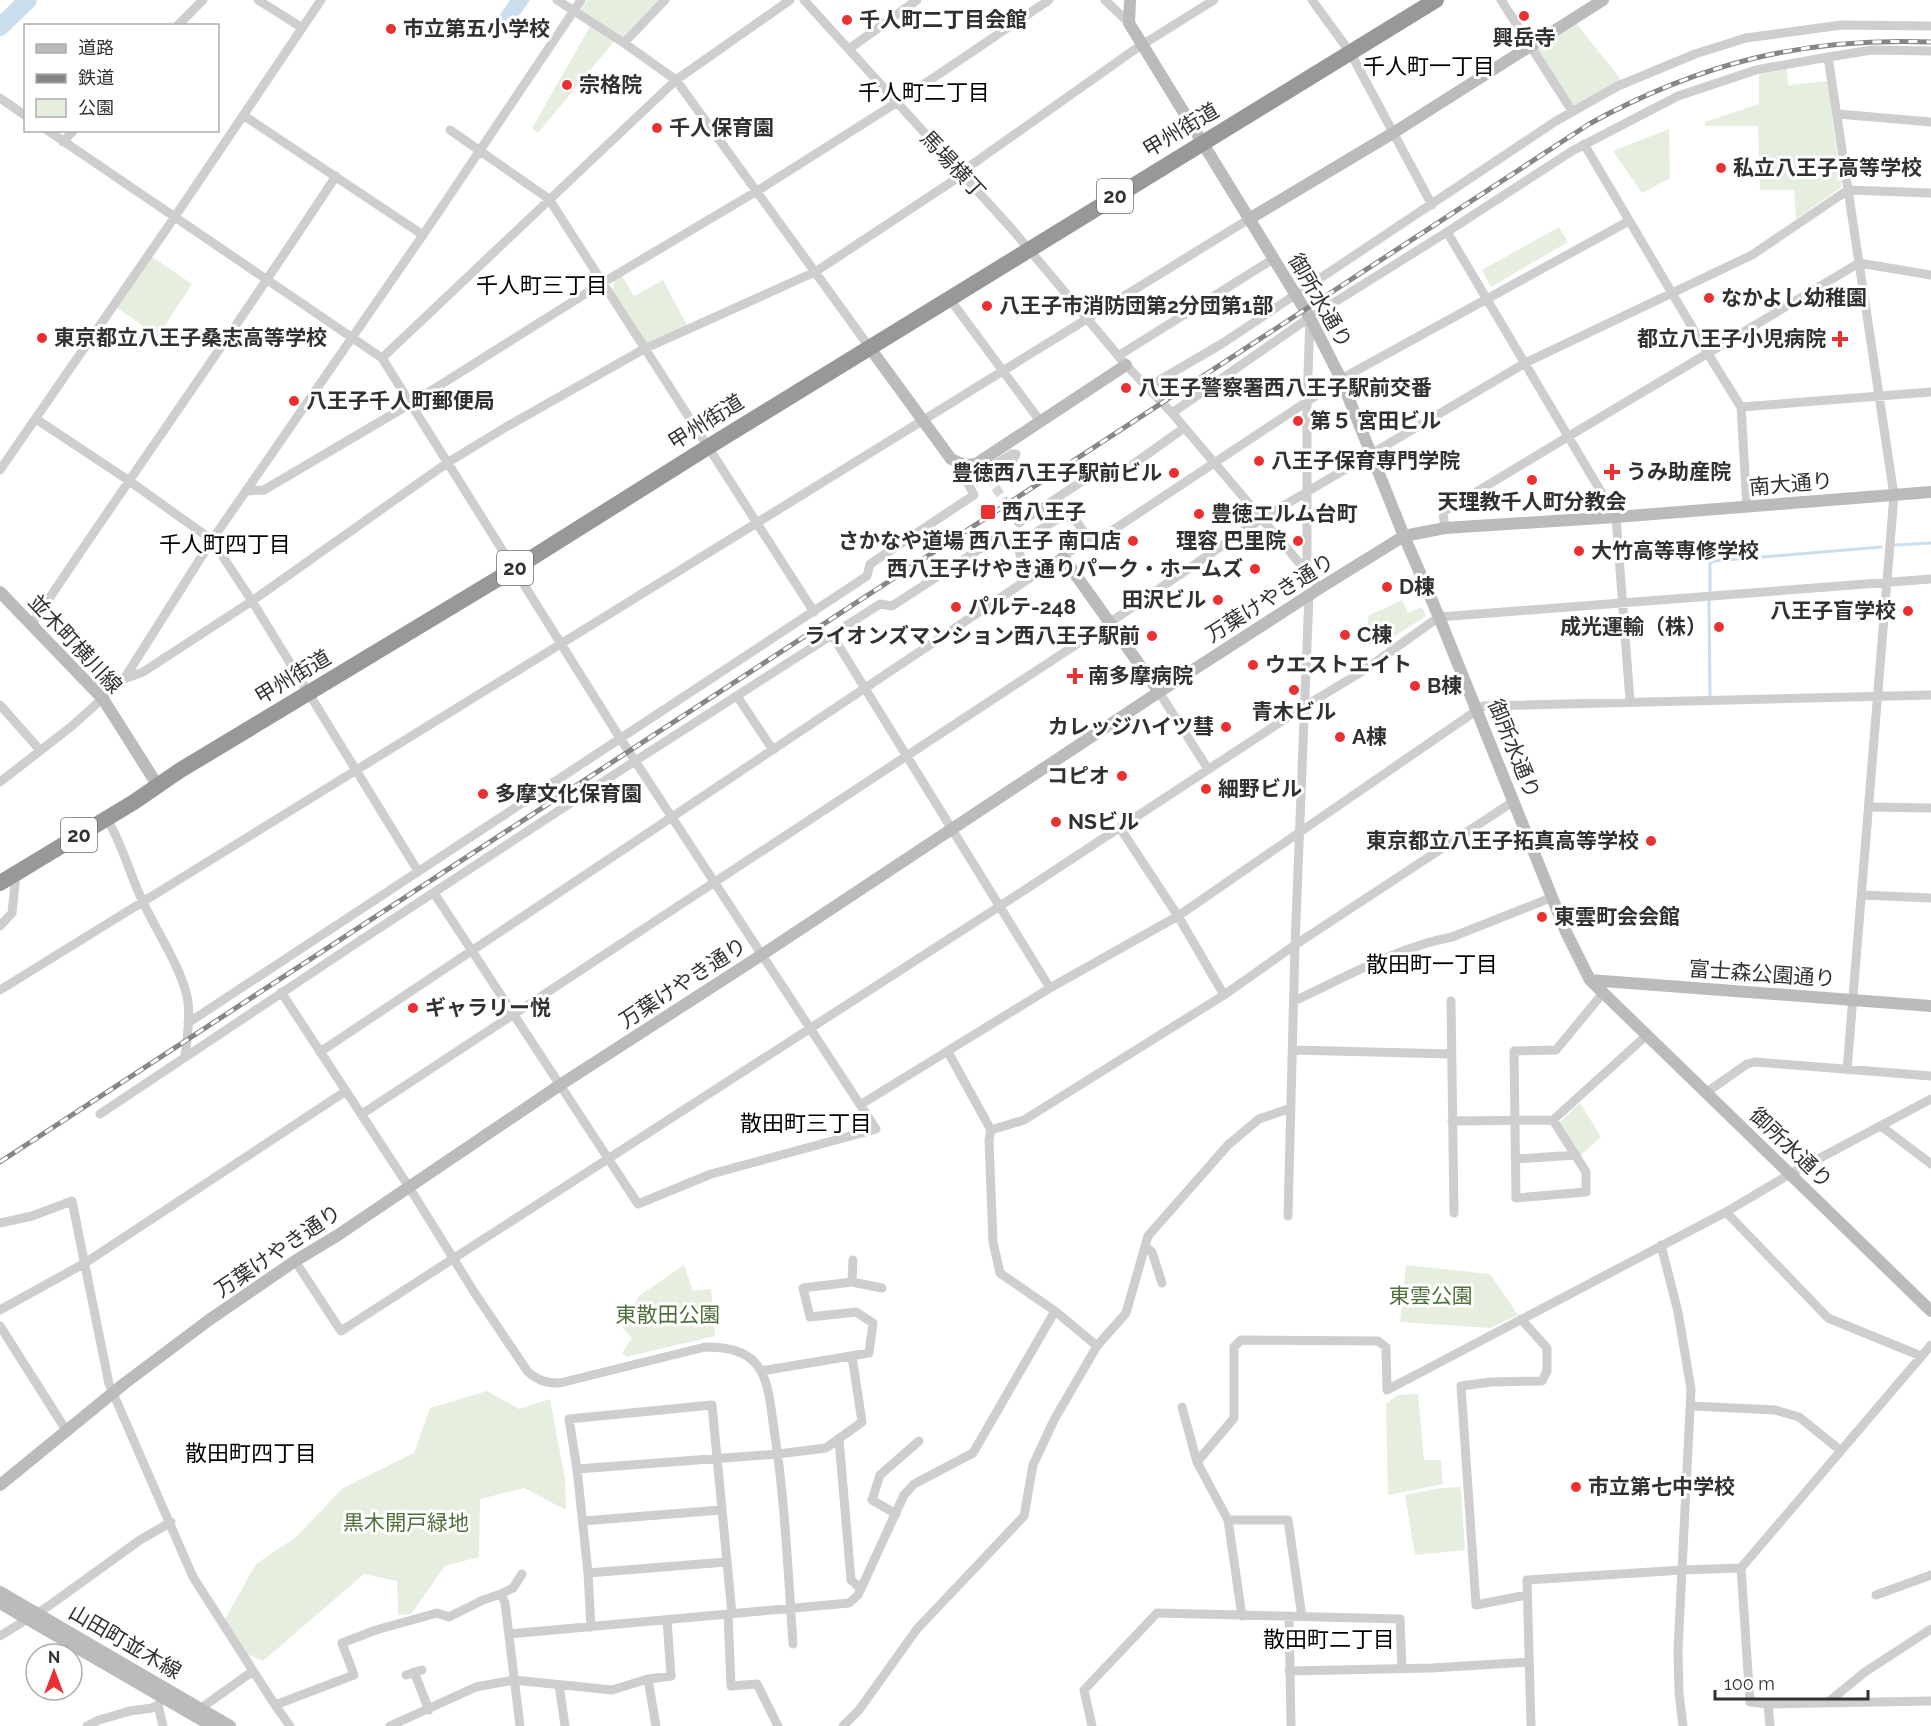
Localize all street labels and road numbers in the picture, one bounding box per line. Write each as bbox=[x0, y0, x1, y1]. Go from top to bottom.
street label: 甲州街道 bbox=[1138, 97, 1223, 162]
street label: 馬場横丁 bbox=[916, 125, 991, 204]
road number: 20 bbox=[1097, 179, 1133, 213]
street label: 御所水通り bbox=[1283, 249, 1358, 352]
street label: 甲州街道 bbox=[663, 389, 748, 454]
street label: 南大通り bbox=[1748, 467, 1834, 500]
street label: 万葉けやき通り bbox=[1201, 548, 1339, 647]
road number: 20 bbox=[497, 551, 533, 585]
street label: 並木町横川線 bbox=[23, 589, 127, 698]
street label: 甲州街道 bbox=[250, 644, 335, 709]
street label: 御所水通り bbox=[1483, 695, 1546, 802]
road number: 20 bbox=[61, 818, 97, 852]
street label: 万葉けやき通り bbox=[614, 932, 751, 1033]
street label: 富士森公園通り bbox=[1688, 956, 1836, 991]
street label: 御所水通り bbox=[1745, 1102, 1838, 1193]
street label: 万葉けやき通り bbox=[210, 1199, 346, 1302]
street label: 山田町並木線 bbox=[64, 1599, 186, 1684]

